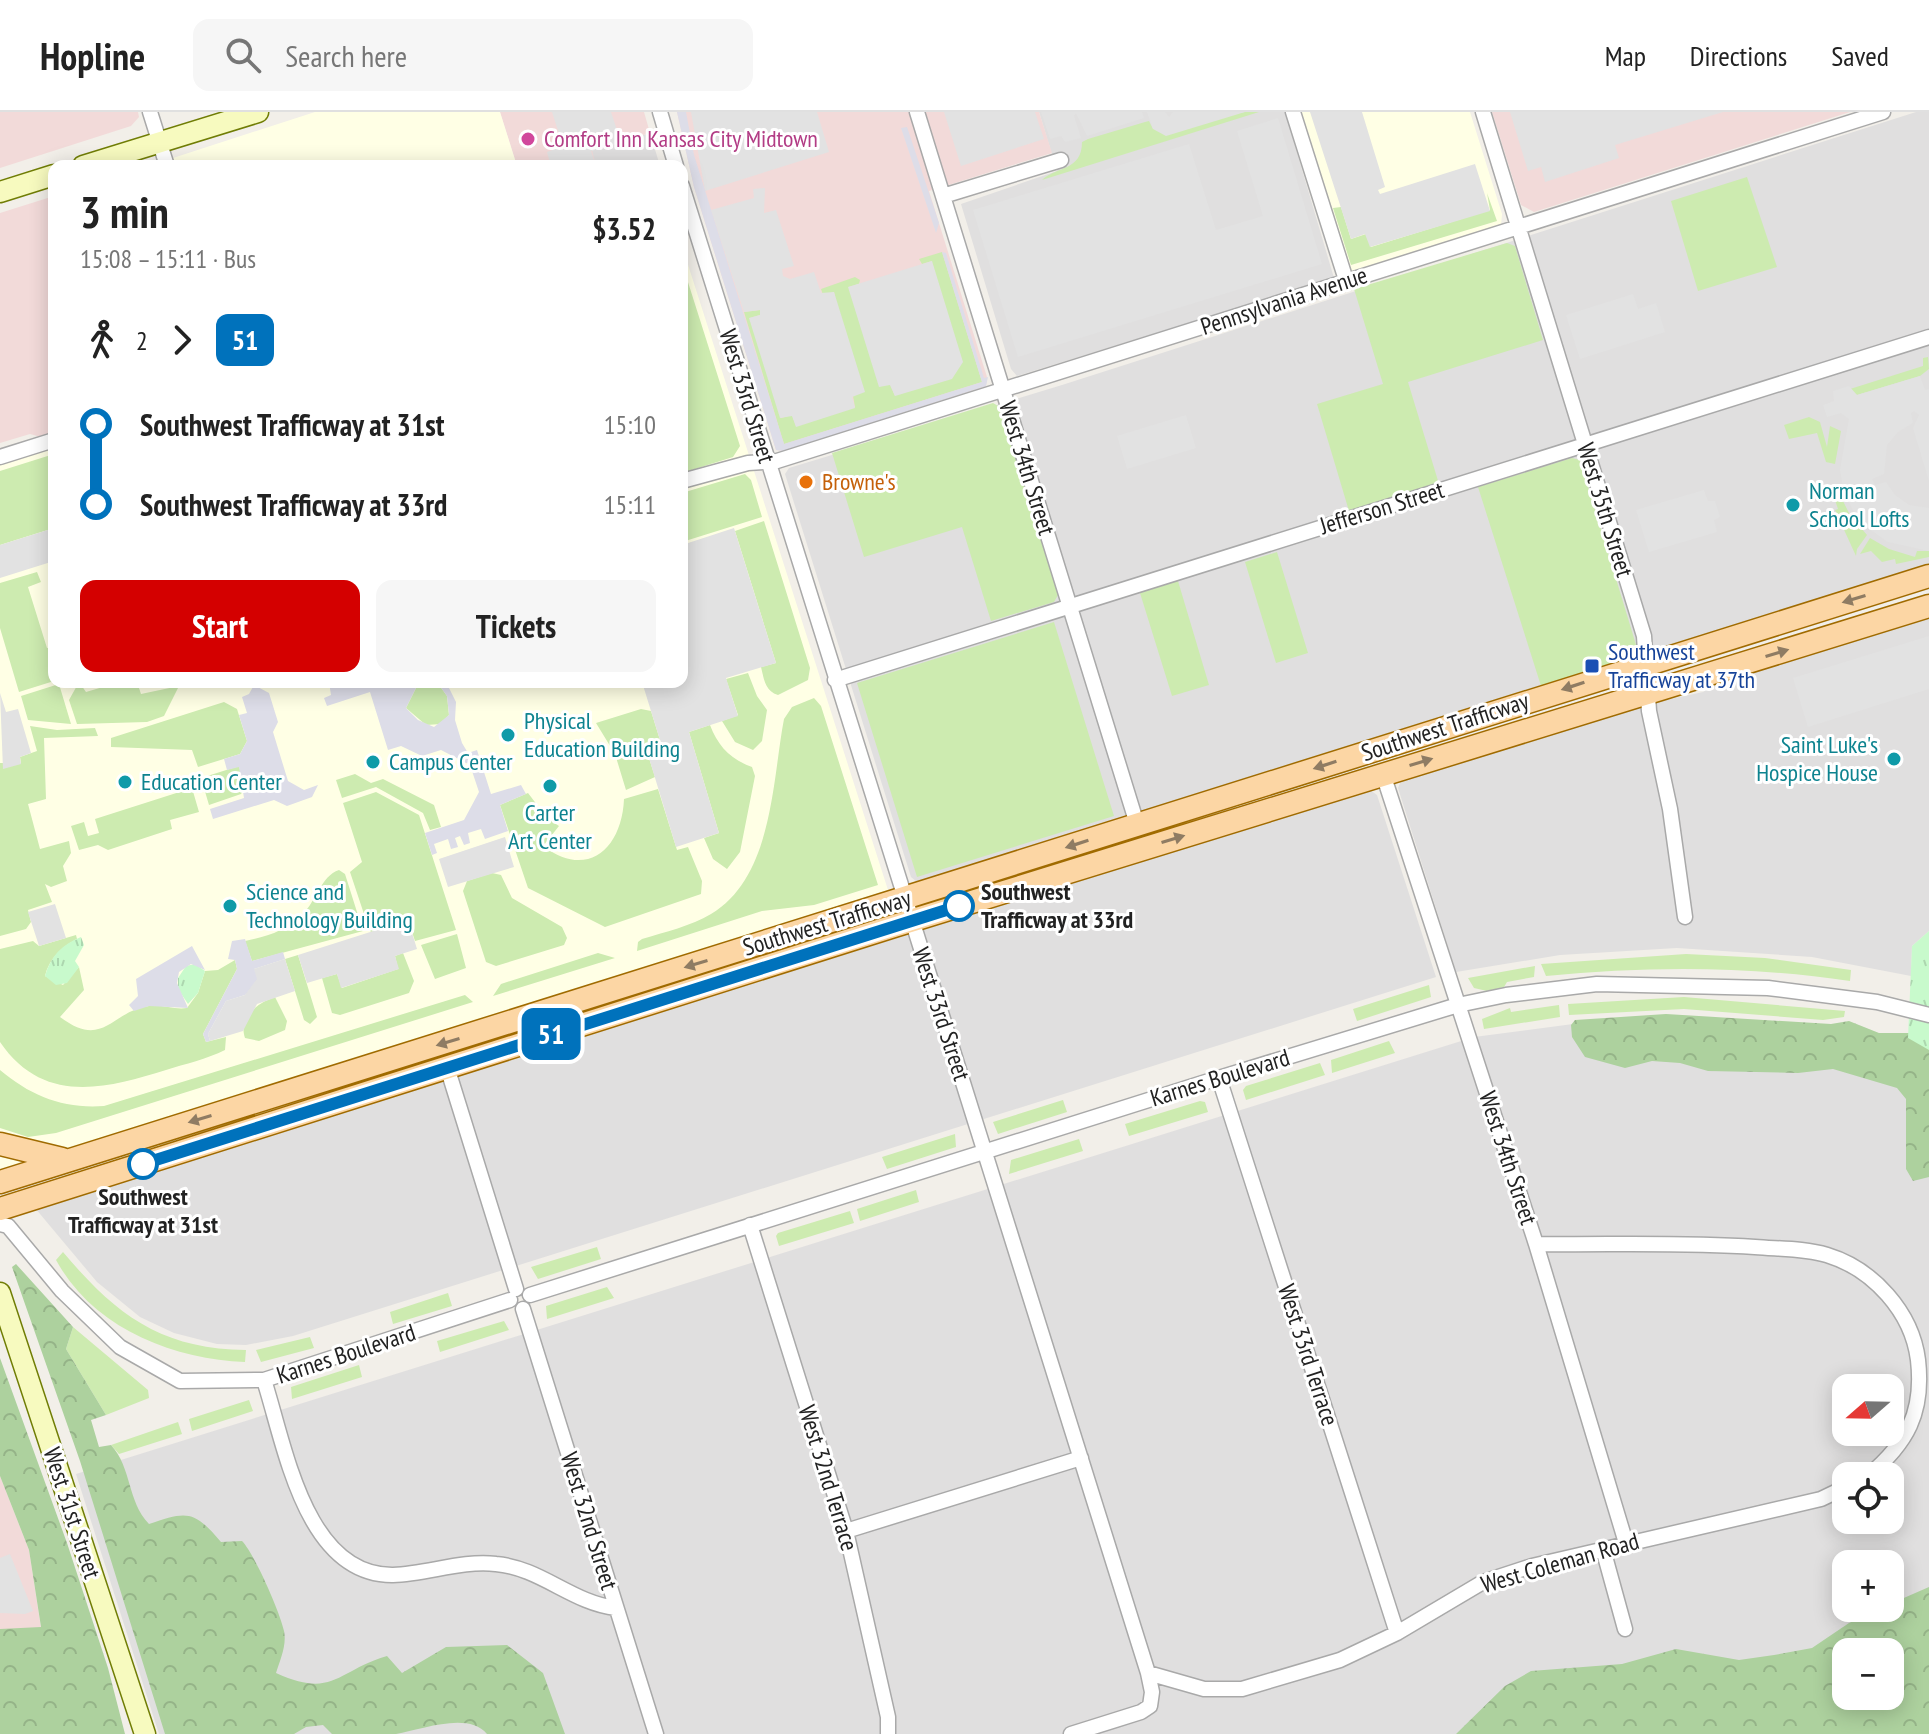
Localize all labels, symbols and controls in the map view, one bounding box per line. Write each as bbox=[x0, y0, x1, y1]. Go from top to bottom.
search box bbox=[193, 19, 753, 91]
text: Hopline bbox=[40, 31, 145, 80]
icon: search bbox=[221, 33, 265, 77]
text: Search here bbox=[285, 36, 407, 75]
text: Map bbox=[1605, 37, 1646, 74]
text: Directions bbox=[1690, 37, 1787, 74]
text: Saved bbox=[1831, 37, 1889, 74]
place label: Comfort Inn Kansas City Midtown bbox=[544, 123, 818, 154]
marker: Comfort Inn Kansas City Midtown bbox=[519, 130, 537, 148]
text: 3 min bbox=[80, 183, 169, 240]
text: $3.52 bbox=[592, 209, 656, 248]
text: 15:08 – 15:11 · Bus bbox=[80, 242, 256, 275]
street label: Pennsylvania Avenue bbox=[1197, 259, 1371, 342]
icon: walk bbox=[80, 318, 124, 362]
icon: forward bbox=[160, 318, 204, 362]
text: 51 bbox=[232, 321, 258, 358]
text: 2 bbox=[136, 324, 148, 357]
street label: West 33rd Street bbox=[712, 325, 783, 467]
street label: West 34th Street bbox=[992, 397, 1063, 539]
text: Southwest Trafficway at 31st bbox=[140, 405, 444, 444]
text: 15:10 bbox=[604, 408, 656, 441]
street label: West 35th Street bbox=[1570, 439, 1641, 581]
place label: Browne's bbox=[822, 466, 896, 497]
marker: Browne's bbox=[797, 473, 815, 491]
street label: Jefferson Street bbox=[1315, 474, 1448, 541]
place label: Norman School Lofts bbox=[1809, 475, 1909, 534]
text: Southwest Trafficway at 33rd bbox=[140, 485, 447, 524]
text: 15:11 bbox=[604, 488, 656, 521]
marker: Norman School Lofts bbox=[1784, 496, 1802, 514]
button: Start bbox=[80, 580, 360, 672]
button: Tickets bbox=[376, 580, 656, 672]
one-way arrow bbox=[1842, 593, 1866, 605]
place label: Southwest Trafficway at 37th bbox=[1608, 636, 1755, 695]
one-way arrow bbox=[1765, 646, 1789, 659]
marker: Southwest Trafficway at 37th bbox=[1583, 657, 1601, 675]
one-way arrow bbox=[1560, 680, 1584, 693]
street label: Southwest Trafficway bbox=[1357, 685, 1532, 768]
place label: Physical Education Building bbox=[524, 705, 680, 764]
marker: Physical Education Building bbox=[499, 726, 517, 744]
place label: Saint Luke's Hospice House bbox=[1756, 729, 1878, 788]
place label: Campus Center bbox=[389, 746, 513, 777]
marker: Saint Luke's Hospice House bbox=[1885, 750, 1903, 768]
marker: Campus Center bbox=[364, 753, 382, 771]
one-way arrow bbox=[1409, 756, 1433, 768]
one-way arrow bbox=[1313, 759, 1337, 772]
place label: Education Center bbox=[141, 766, 282, 797]
marker: Education Center bbox=[116, 773, 134, 791]
marker: Carter Art Center bbox=[541, 777, 559, 795]
place label: Carter Art Center bbox=[508, 797, 592, 856]
one-way arrow bbox=[1161, 833, 1185, 845]
one-way arrow bbox=[1065, 838, 1089, 850]
place label: Science and Technology Building bbox=[246, 876, 413, 935]
place label: Southwest Trafficway at 33rd bbox=[981, 876, 1133, 935]
street label: Southwest Trafficway bbox=[739, 882, 915, 963]
marker: Southwest Trafficway at 33rd bbox=[944, 891, 974, 921]
marker: Science and Technology Building bbox=[221, 897, 239, 915]
street label: West 33rd Street bbox=[905, 943, 978, 1085]
one-way arrow bbox=[684, 958, 708, 971]
line badge: 51 bbox=[515, 1008, 587, 1060]
text: 51 bbox=[538, 1015, 564, 1052]
one-way arrow bbox=[436, 1036, 460, 1049]
street label: Karnes Boulevard bbox=[1146, 1042, 1293, 1113]
street label: West 34th Street bbox=[1472, 1087, 1545, 1229]
one-way arrow bbox=[187, 1113, 211, 1126]
marker: Southwest Trafficway at 31st bbox=[128, 1149, 158, 1179]
place label: Southwest Trafficway at 31st bbox=[68, 1181, 218, 1240]
street label: West 33rd Terrace bbox=[1271, 1280, 1346, 1430]
street label: Karnes Boulevard bbox=[272, 1317, 419, 1391]
north arrow bbox=[1832, 1374, 1904, 1446]
map controls bbox=[1832, 1374, 1904, 1710]
street label: West 32nd Terrace bbox=[792, 1401, 865, 1555]
street label: West 31st Street bbox=[37, 1443, 108, 1583]
street label: West 32nd Street bbox=[554, 1448, 625, 1594]
button: locate bbox=[1832, 1462, 1904, 1534]
street label: West Coleman Road bbox=[1477, 1525, 1642, 1600]
button: + bbox=[1832, 1550, 1904, 1622]
button: − bbox=[1832, 1638, 1904, 1710]

